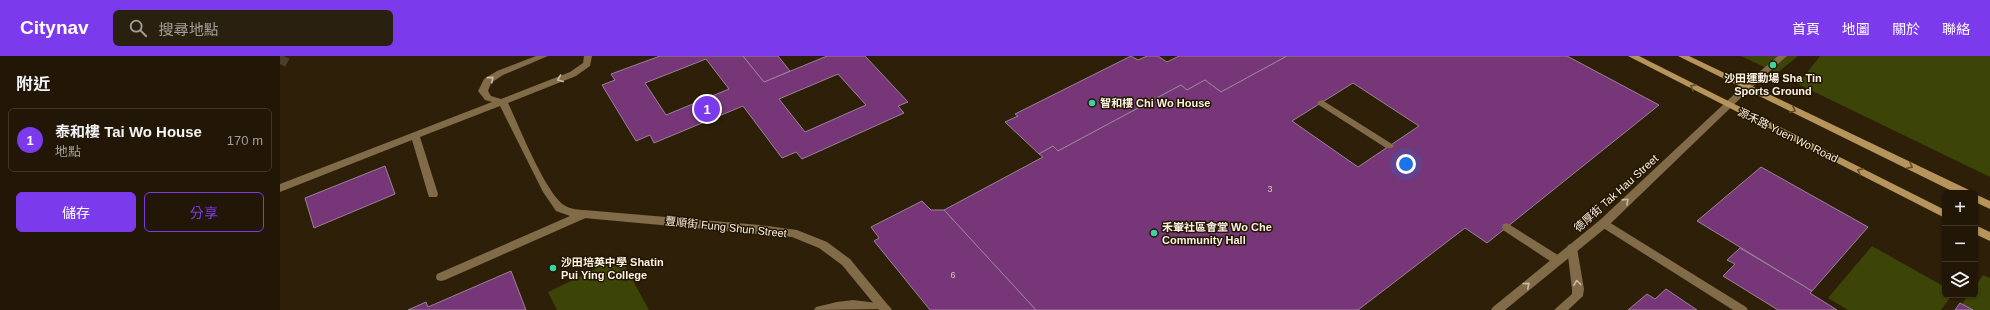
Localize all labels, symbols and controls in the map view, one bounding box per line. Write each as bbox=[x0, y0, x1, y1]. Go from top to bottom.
search box bbox=[113, 10, 393, 46]
text: Citynav bbox=[20, 17, 89, 38]
icon: search bbox=[127, 17, 149, 39]
text: 搜尋地點 bbox=[159, 21, 219, 38]
text: 首頁 bbox=[1792, 21, 1820, 37]
text: 地圖 bbox=[1842, 21, 1870, 37]
text: 關於 bbox=[1892, 21, 1920, 37]
text: 聯絡 bbox=[1942, 21, 1970, 37]
marker: 沙田運動場 Sha Tin Sports Ground bbox=[1768, 60, 1778, 70]
place label: 沙田運動場 Sha Tin Sports Ground bbox=[1724, 72, 1822, 97]
text: 附近 bbox=[16, 75, 50, 94]
one-way arrow bbox=[556, 75, 563, 83]
one-way arrow bbox=[486, 77, 494, 84]
one-way arrow bbox=[1690, 84, 1697, 92]
pin: 1 bbox=[694, 94, 720, 124]
place label: 智和樓 Chi Wo House bbox=[1100, 97, 1210, 109]
marker: 智和樓 Chi Wo House bbox=[1087, 98, 1097, 108]
one-way arrow bbox=[1788, 105, 1796, 113]
street label: 源禾路 Yuen Wo Road bbox=[1736, 106, 1840, 164]
text: 泰和樓 Tai Wo House bbox=[55, 123, 202, 140]
text: 1 bbox=[26, 133, 34, 148]
text: 170 m bbox=[227, 133, 263, 148]
text: 地點 bbox=[55, 144, 81, 159]
street label: 德厚街 Tak Hau Street bbox=[1572, 152, 1660, 234]
your location bbox=[1396, 154, 1416, 174]
one-way arrow bbox=[1905, 161, 1913, 169]
one-way arrow bbox=[1857, 168, 1865, 175]
house number: 3 bbox=[1267, 184, 1273, 194]
map controls bbox=[1942, 190, 1978, 298]
button: + bbox=[1942, 190, 1978, 226]
button: 儲存 bbox=[16, 192, 136, 232]
button: 分享 bbox=[144, 192, 264, 232]
one-way arrow bbox=[1621, 199, 1629, 206]
street label: 豐順街 Fung Shun Street bbox=[665, 215, 787, 239]
place label: 禾輋社區會堂 Wo Che Community Hall bbox=[1162, 221, 1272, 246]
button: − bbox=[1942, 226, 1978, 262]
marker: 禾輋社區會堂 Wo Che Community Hall bbox=[1149, 228, 1159, 238]
place label: 沙田培英中學 Shatin Pui Ying College bbox=[561, 256, 664, 281]
button: layers bbox=[1942, 262, 1978, 298]
marker: 沙田培英中學 Shatin Pui Ying College bbox=[548, 263, 558, 273]
house number: 6 bbox=[950, 270, 956, 280]
one-way arrow bbox=[1573, 280, 1582, 286]
one-way arrow bbox=[1522, 283, 1529, 290]

